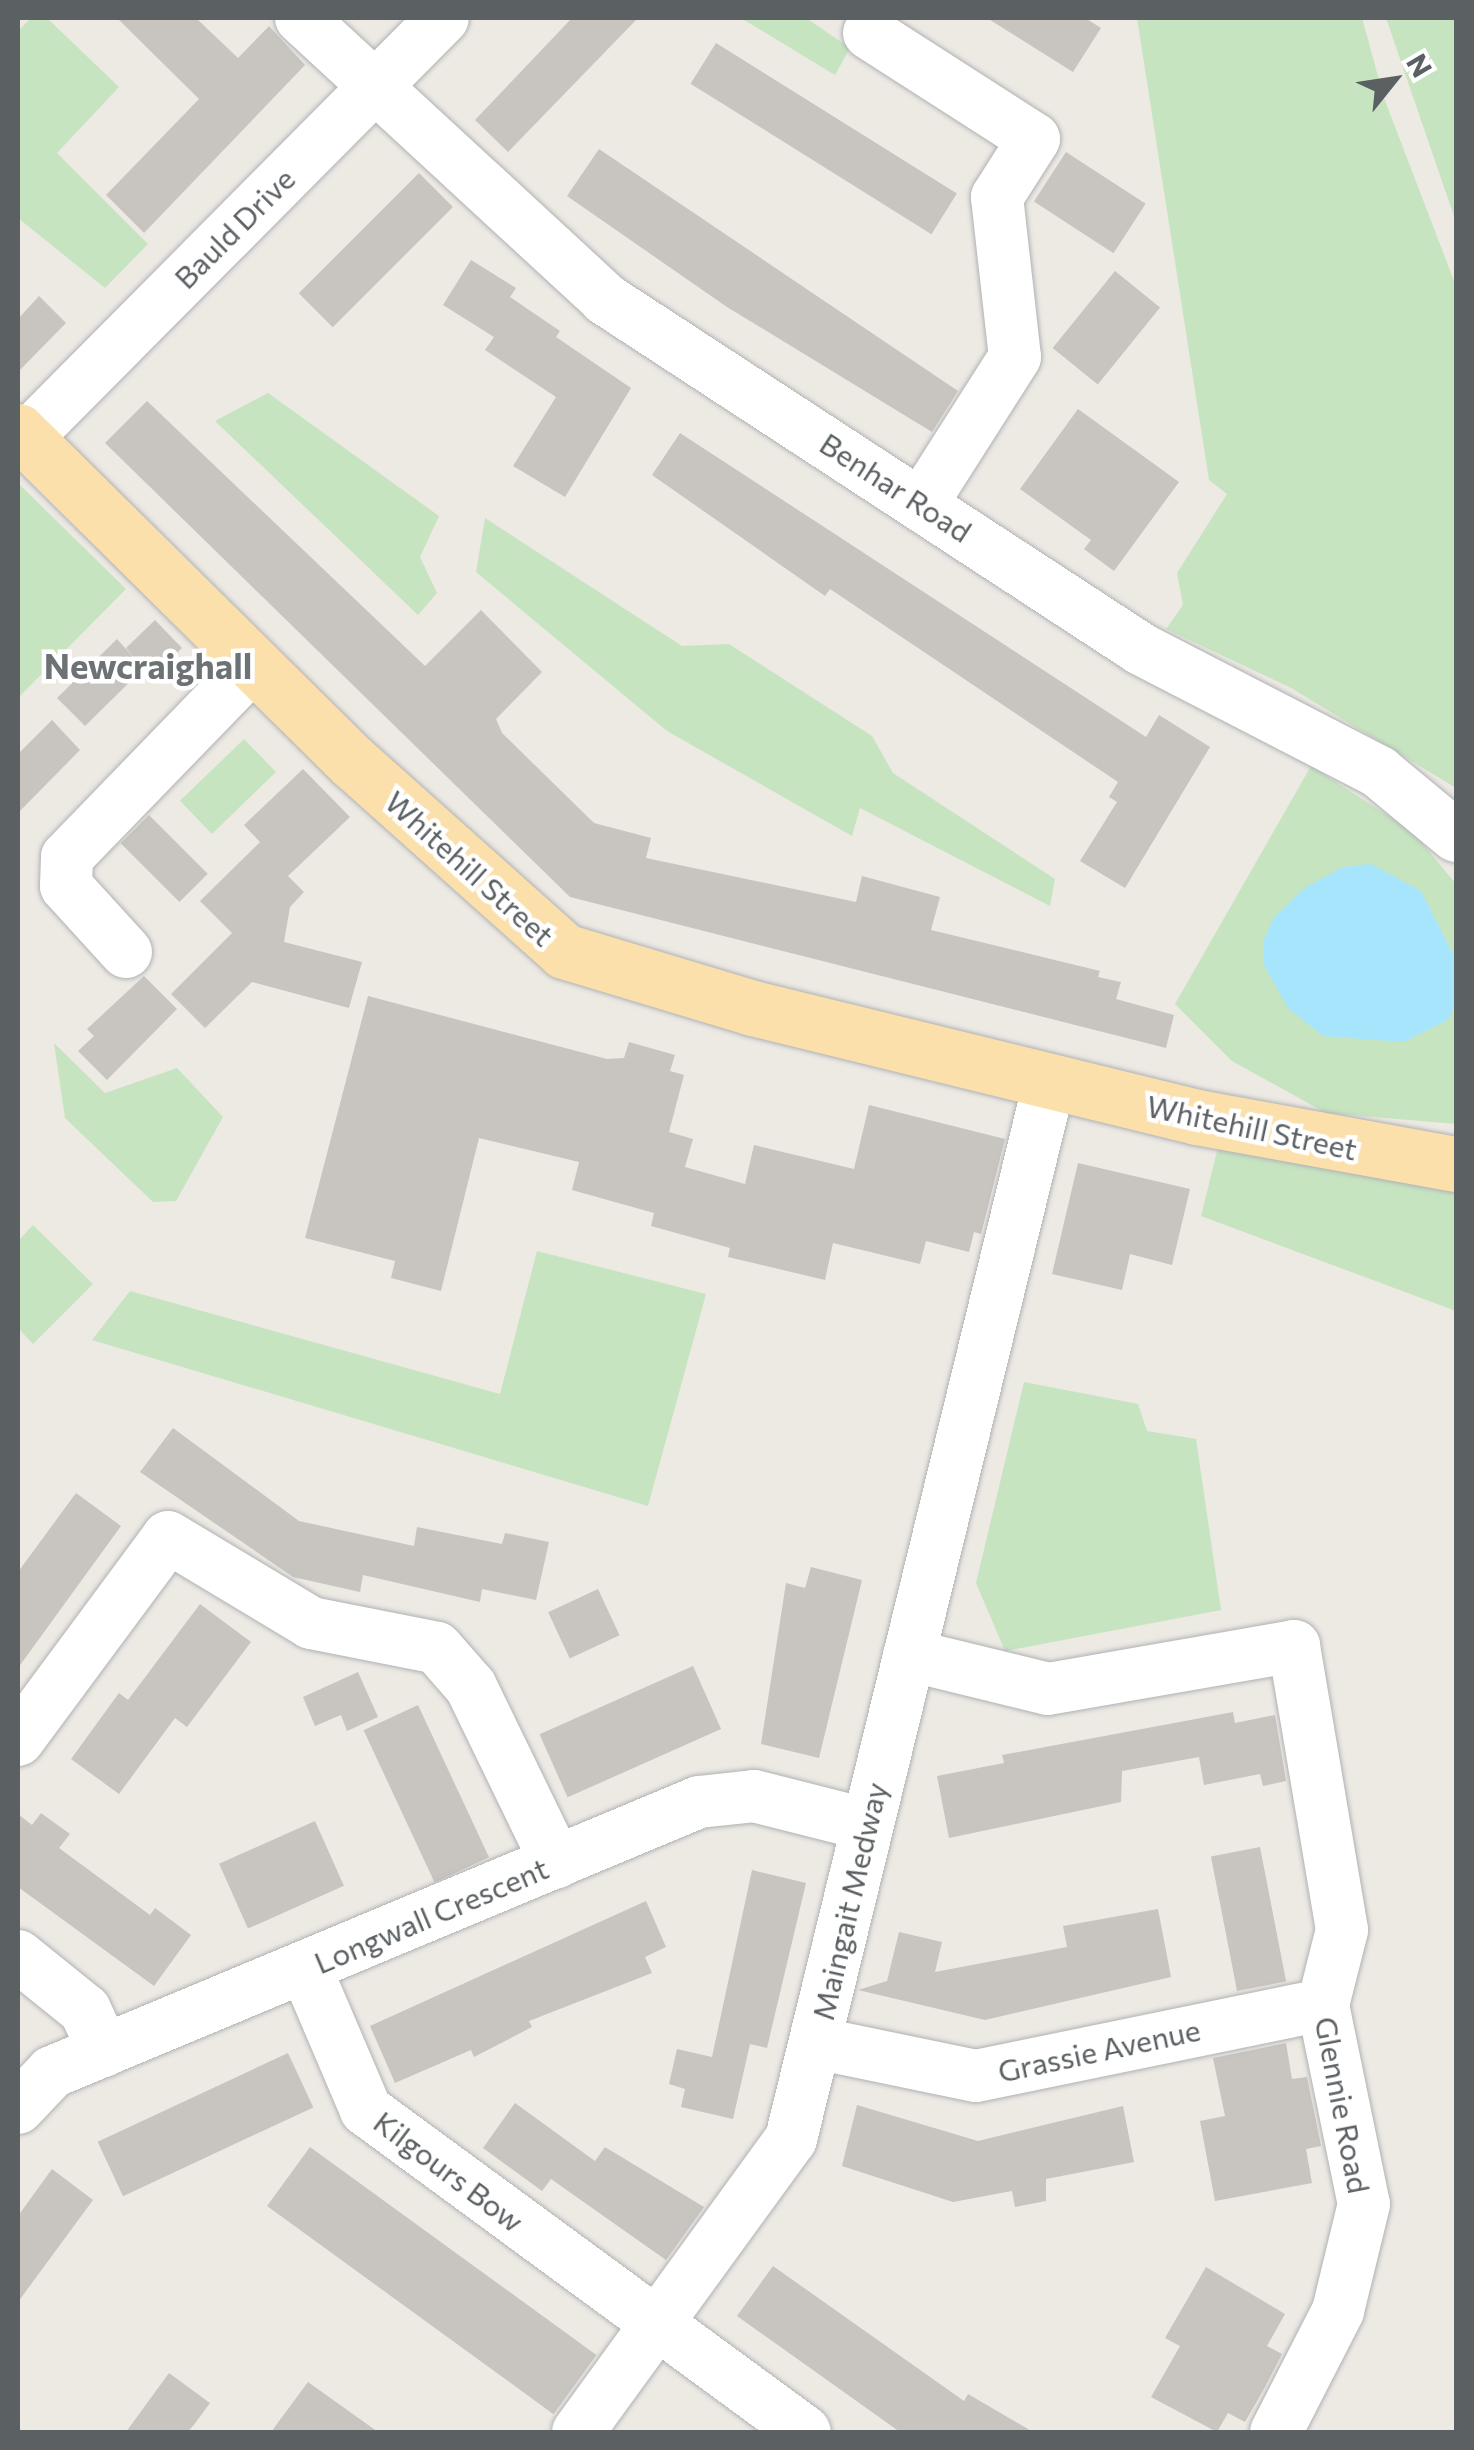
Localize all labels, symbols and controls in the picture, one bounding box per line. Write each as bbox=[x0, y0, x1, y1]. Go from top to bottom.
north arrow bbox=[1344, 30, 1444, 130]
text: N bbox=[1400, 47, 1440, 83]
street label: Bauld Drive bbox=[166, 160, 302, 296]
street label: Benhar Road bbox=[814, 425, 978, 549]
district label: Newcraighall bbox=[44, 644, 252, 686]
street label: Whitehill Street bbox=[378, 783, 562, 953]
street label: Whitehill Street bbox=[1144, 1087, 1360, 1167]
street label: Maingait Medway bbox=[804, 1779, 894, 2023]
street label: Longwall Crescent bbox=[309, 1849, 553, 1981]
street label: Grassie Avenue bbox=[995, 2011, 1203, 2089]
street label: Glennie Road bbox=[1308, 2014, 1378, 2196]
street label: Kilgours Bow bbox=[367, 2103, 531, 2239]

